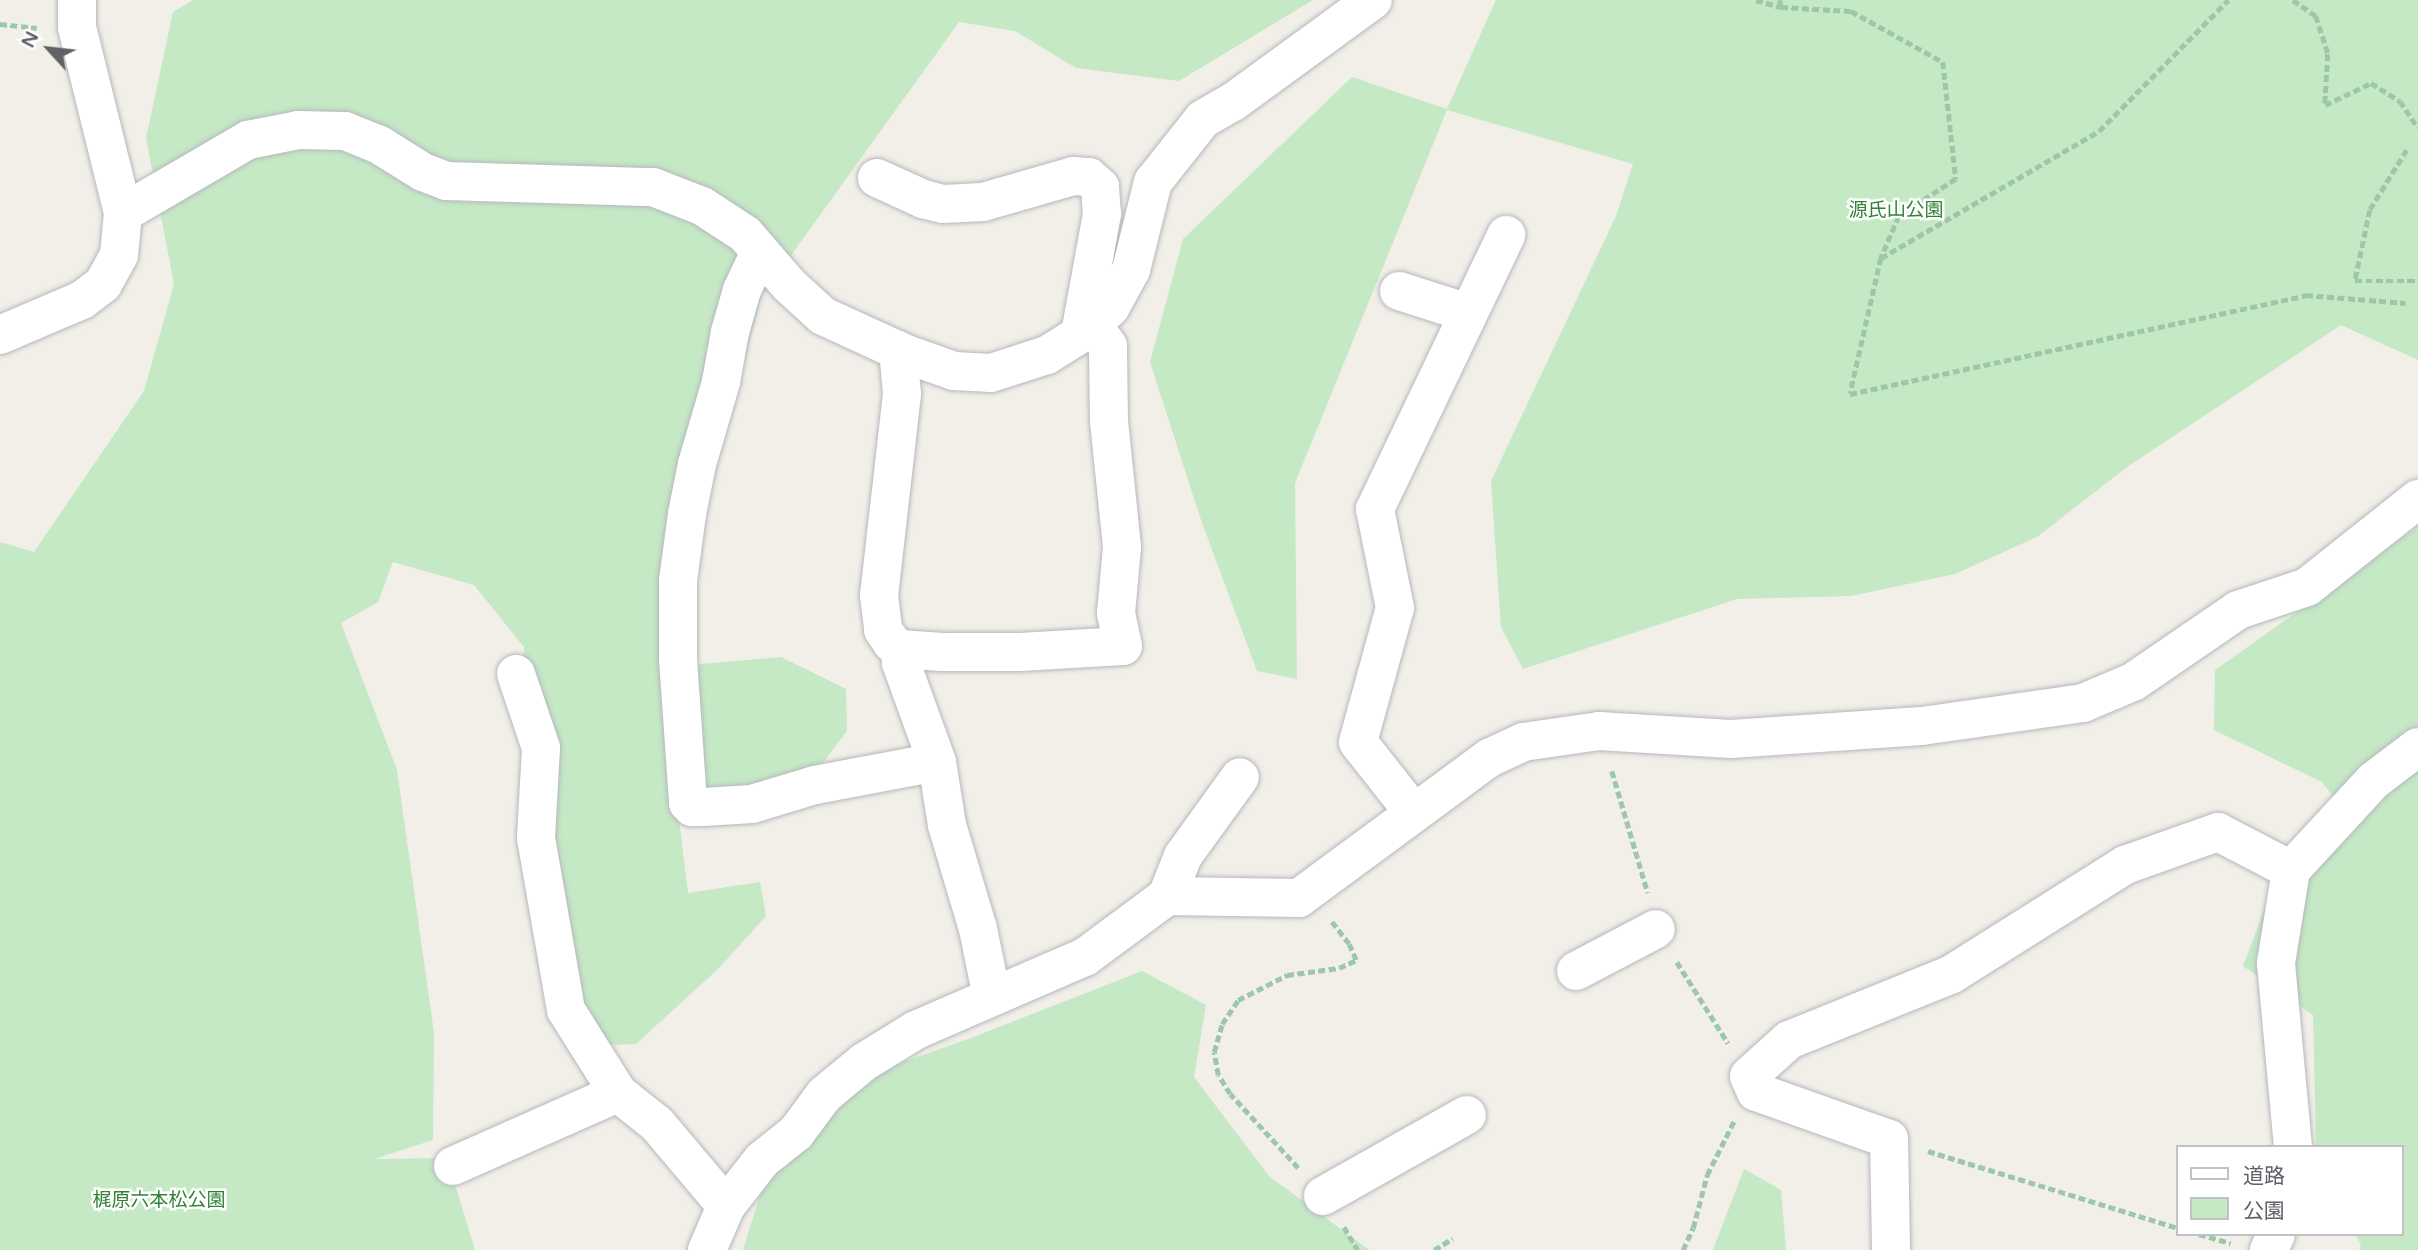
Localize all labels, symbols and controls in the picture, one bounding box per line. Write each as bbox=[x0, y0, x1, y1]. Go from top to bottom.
north arrow bbox=[14, 14, 84, 84]
text: N bbox=[17, 28, 44, 51]
park label: 源氏山公園 bbox=[1849, 200, 1943, 222]
legend bbox=[2176, 1145, 2404, 1236]
text: 道路 bbox=[2243, 1164, 2285, 1189]
park label: 梶原六本松公園 bbox=[93, 1190, 225, 1212]
text: 公園 bbox=[2243, 1199, 2285, 1224]

